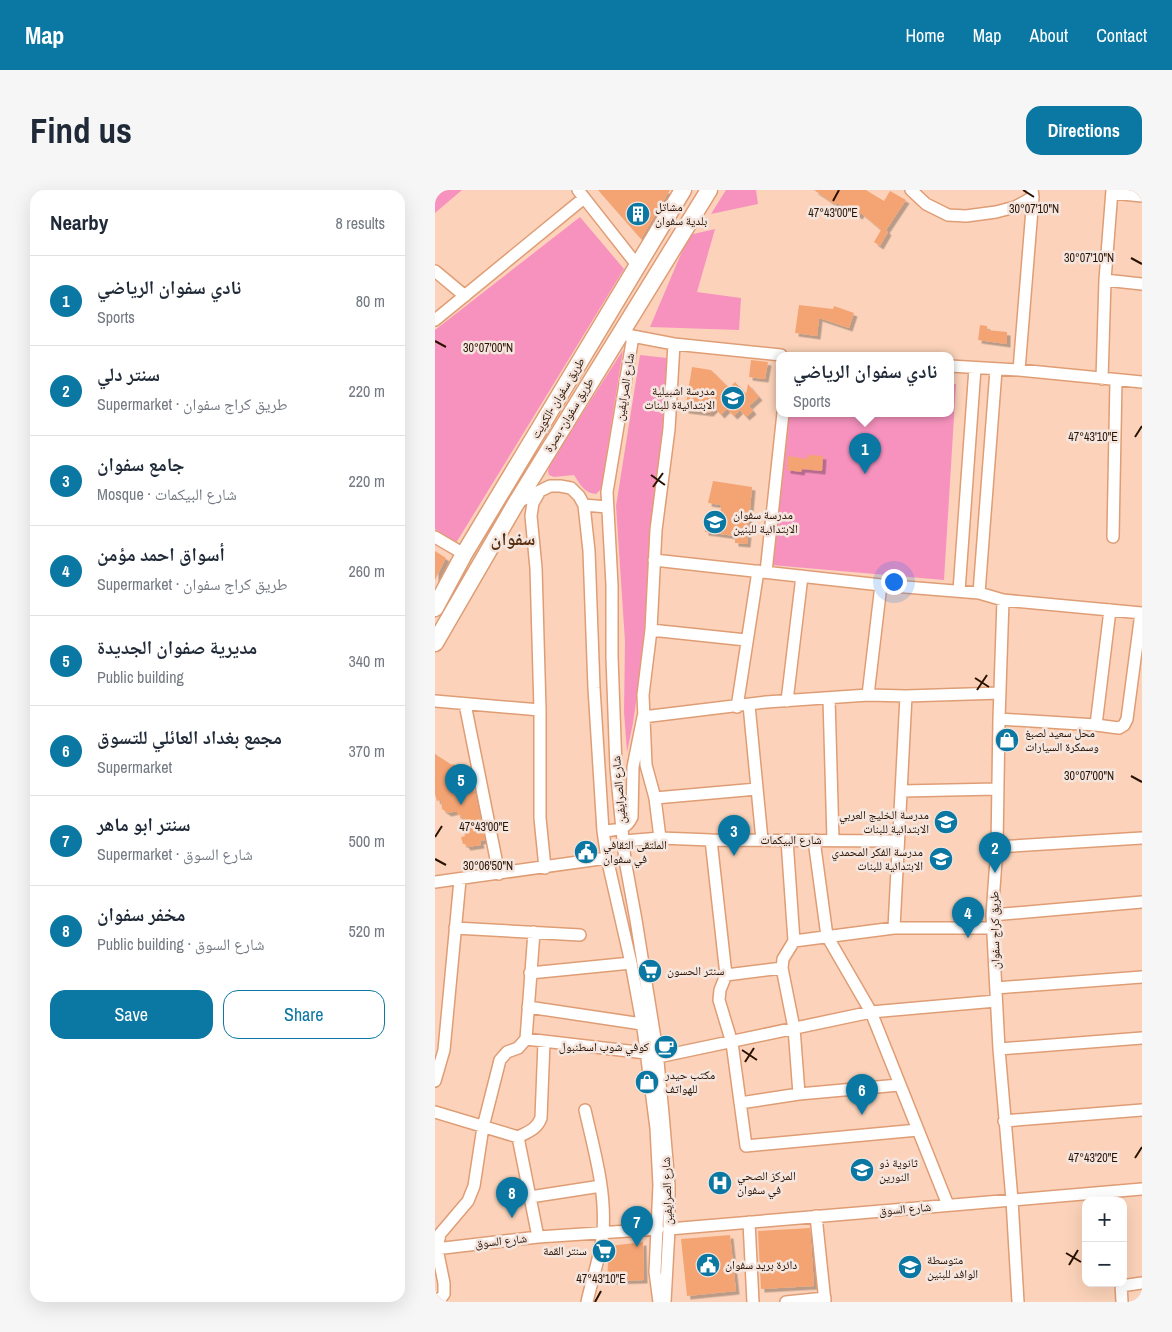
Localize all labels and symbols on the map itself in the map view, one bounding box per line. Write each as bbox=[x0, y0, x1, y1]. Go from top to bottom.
place label: مشاتل بلدية سفوان bbox=[655, 199, 707, 229]
building icon: مشاتل بلدية سفوان bbox=[625, 201, 651, 227]
text: 30°07'10"N bbox=[1009, 201, 1059, 217]
text: 47°43'00"E bbox=[808, 205, 858, 221]
text: 30°07'10"N bbox=[1064, 250, 1114, 266]
text: 30°07'00"N bbox=[463, 340, 513, 356]
street label: شارع الصرايفين bbox=[612, 352, 638, 422]
street label: طريق سفوان -الكويت bbox=[527, 354, 589, 441]
street label: طريق سفوان- بصرة bbox=[541, 375, 597, 455]
place label: مدرسة اشبيلية الابتدائيةة للبنات bbox=[644, 383, 715, 413]
school or university icon: مدرسة اشبيلية الابتدائيةة للبنات bbox=[720, 385, 746, 411]
text: 47°43'10"E bbox=[1068, 429, 1118, 445]
pin: 1 bbox=[849, 433, 881, 474]
place label: مدرسة سفوان الابتدائية للبنين bbox=[733, 507, 798, 537]
school or university icon: مدرسة سفوان الابتدائية للبنين bbox=[702, 509, 728, 535]
district label: سفوان bbox=[491, 526, 535, 551]
your location bbox=[881, 569, 907, 595]
place label: محل سعيد لصبغ وسمكرة السيارات bbox=[1025, 725, 1099, 755]
shop icon: محل سعيد لصبغ وسمكرة السيارات bbox=[994, 727, 1020, 753]
street label: شارع الصرايفين bbox=[608, 755, 630, 825]
pin: 5 bbox=[445, 764, 477, 805]
text: 30°07'00"N bbox=[1064, 768, 1114, 784]
place label: مدرسة الخليج العربي الابتدائية للبنات bbox=[839, 807, 929, 837]
school or university icon: مدرسة الخليج العربي الابتدائية للبنات bbox=[933, 809, 959, 835]
pin: 3 bbox=[718, 815, 750, 856]
text: 47°43'00"E bbox=[459, 819, 509, 835]
street label: شارع البيكمات bbox=[760, 832, 822, 848]
pin: 2 bbox=[979, 832, 1011, 873]
place label: الملتقى الثقافي في سفوان bbox=[603, 837, 667, 869]
public building icon: الملتقى الثقافي في سفوان bbox=[573, 839, 599, 865]
place label: مدرسة الفكر المحمدي الابتدائية للبنات bbox=[832, 844, 923, 874]
school or university icon: مدرسة الفكر المحمدي الابتدائية للبنات bbox=[928, 846, 954, 872]
text: 30°06'50"N bbox=[463, 858, 513, 874]
street label: طريق كراج سفوان bbox=[986, 891, 1004, 969]
pin: 4 bbox=[952, 897, 984, 938]
supermarket icon: سنتر الحسون bbox=[637, 958, 663, 984]
place label: سنتر الحسون bbox=[667, 963, 724, 979]
cafe icon: كوفي شوب اسطنبول bbox=[653, 1034, 679, 1060]
place label: كوفي شوب اسطنبول bbox=[559, 1039, 649, 1057]
place label: مكتب حيدر للهواتف bbox=[664, 1067, 715, 1097]
shop icon: مكتب حيدر للهواتف bbox=[634, 1069, 660, 1095]
pin: 6 bbox=[846, 1074, 878, 1115]
text: 47°43'20"E bbox=[1068, 1150, 1118, 1166]
place label: ثانوية ذو النورين bbox=[879, 1155, 919, 1185]
street label: شارع الصرايفين bbox=[658, 1157, 676, 1225]
school or university icon: ثانوية ذو النورين bbox=[849, 1157, 875, 1183]
place label: المركز الصحي في سفوان bbox=[737, 1168, 796, 1200]
hospital icon: المركز الصحي في سفوان bbox=[707, 1170, 733, 1196]
pin: 8 bbox=[496, 1177, 528, 1218]
street label: شارع السوق bbox=[878, 1199, 932, 1219]
pin: 7 bbox=[621, 1206, 653, 1247]
street label: شارع السوق bbox=[474, 1230, 528, 1252]
supermarket icon: سنتر القمة bbox=[591, 1238, 617, 1264]
place label: سنتر القمة bbox=[543, 1243, 587, 1259]
public building icon: دائرة بريد سفوان bbox=[695, 1252, 721, 1278]
place label: متوسطة الوافد للبنين bbox=[927, 1252, 978, 1282]
school or university icon: متوسطة الوافد للبنين bbox=[897, 1254, 923, 1280]
place label: دائرة بريد سفوان bbox=[725, 1257, 797, 1273]
text: 47°43'10"E bbox=[576, 1271, 626, 1287]

